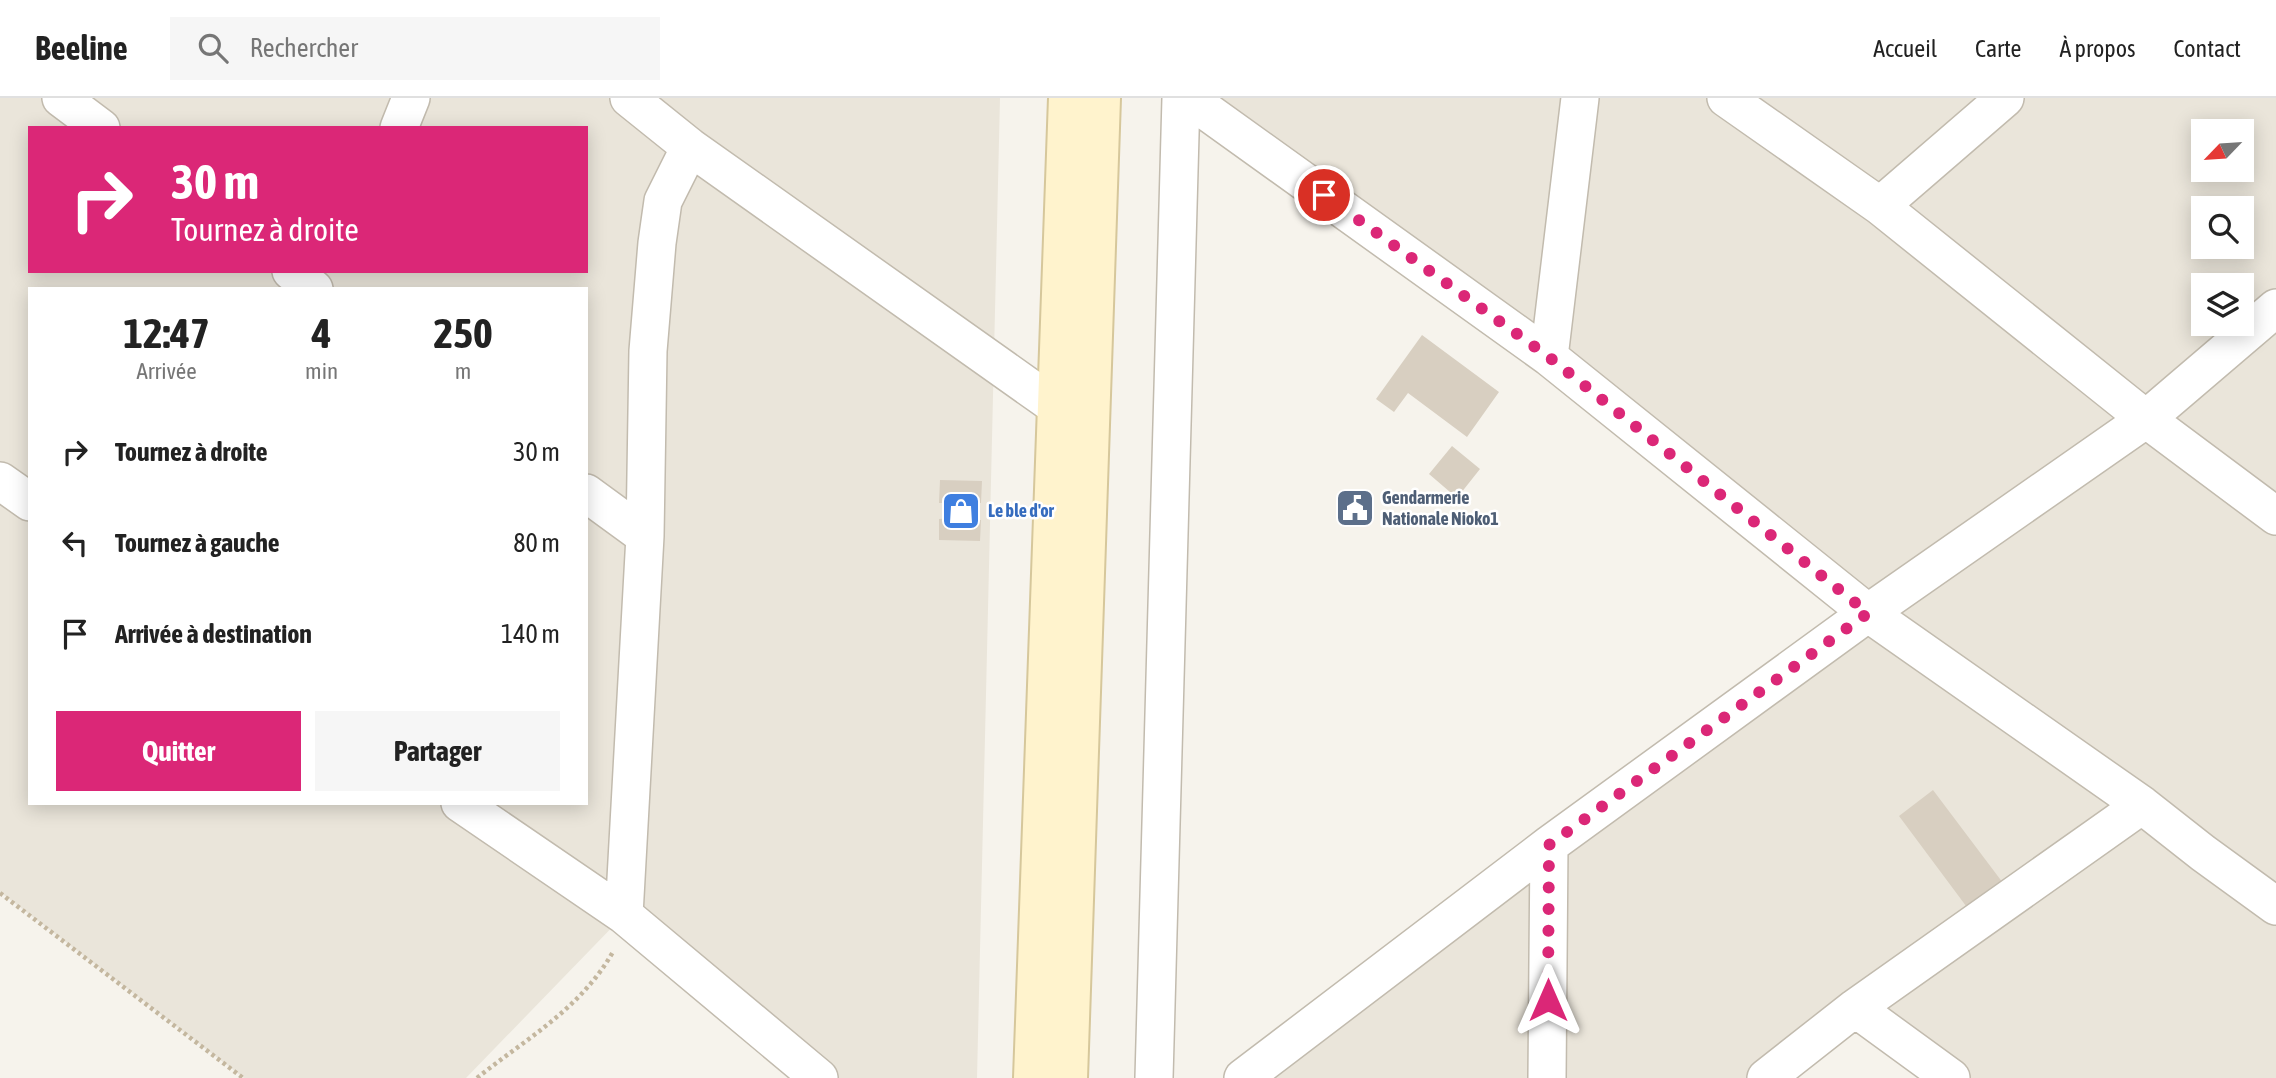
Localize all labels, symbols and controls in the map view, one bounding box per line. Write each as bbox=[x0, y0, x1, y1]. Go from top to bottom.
search box bbox=[170, 17, 660, 80]
text: Beeline bbox=[35, 29, 128, 67]
icon: search bbox=[194, 29, 232, 67]
text: Rechercher bbox=[250, 33, 358, 63]
text: Accueil bbox=[1873, 35, 1937, 62]
text: Carte bbox=[1975, 35, 2021, 62]
text: À propos bbox=[2059, 35, 2135, 62]
text: Contact bbox=[2173, 35, 2241, 62]
north arrow bbox=[2191, 119, 2254, 182]
map controls bbox=[2191, 119, 2254, 336]
text: 30 m bbox=[171, 153, 259, 209]
icon: right bbox=[56, 154, 147, 245]
pin bbox=[1294, 165, 1354, 225]
icon: arrive bbox=[1305, 176, 1343, 214]
button: search bbox=[2191, 196, 2254, 259]
text: Tournez à droite bbox=[171, 211, 359, 248]
button: layers bbox=[2191, 273, 2254, 336]
text: 12:47 bbox=[123, 309, 210, 357]
text: 4 bbox=[312, 309, 331, 357]
text: 250 bbox=[433, 309, 493, 357]
text: Arrivée bbox=[136, 358, 197, 384]
text: min bbox=[305, 358, 338, 384]
text: m bbox=[455, 358, 471, 384]
icon: right bbox=[56, 433, 94, 471]
text: Tournez à droite bbox=[115, 437, 268, 467]
text: 30 m bbox=[513, 437, 560, 467]
public building icon: Gendarmerie Nationale Nioko1 bbox=[1334, 487, 1376, 529]
place label: Gendarmerie Nationale Nioko1 bbox=[1382, 487, 1499, 529]
shop icon: Le ble d'or bbox=[940, 490, 982, 532]
place label: Le ble d'or bbox=[988, 500, 1055, 521]
icon: left bbox=[56, 524, 94, 562]
text: Tournez à gauche bbox=[115, 528, 280, 558]
text: 80 m bbox=[513, 528, 560, 558]
icon: arrive bbox=[56, 615, 94, 653]
text: Arrivée à destination bbox=[115, 619, 312, 649]
text: 140 m bbox=[501, 619, 560, 649]
button: Quitter bbox=[56, 711, 301, 791]
button: Partager bbox=[315, 711, 560, 791]
position arrow bbox=[1511, 963, 1585, 1037]

